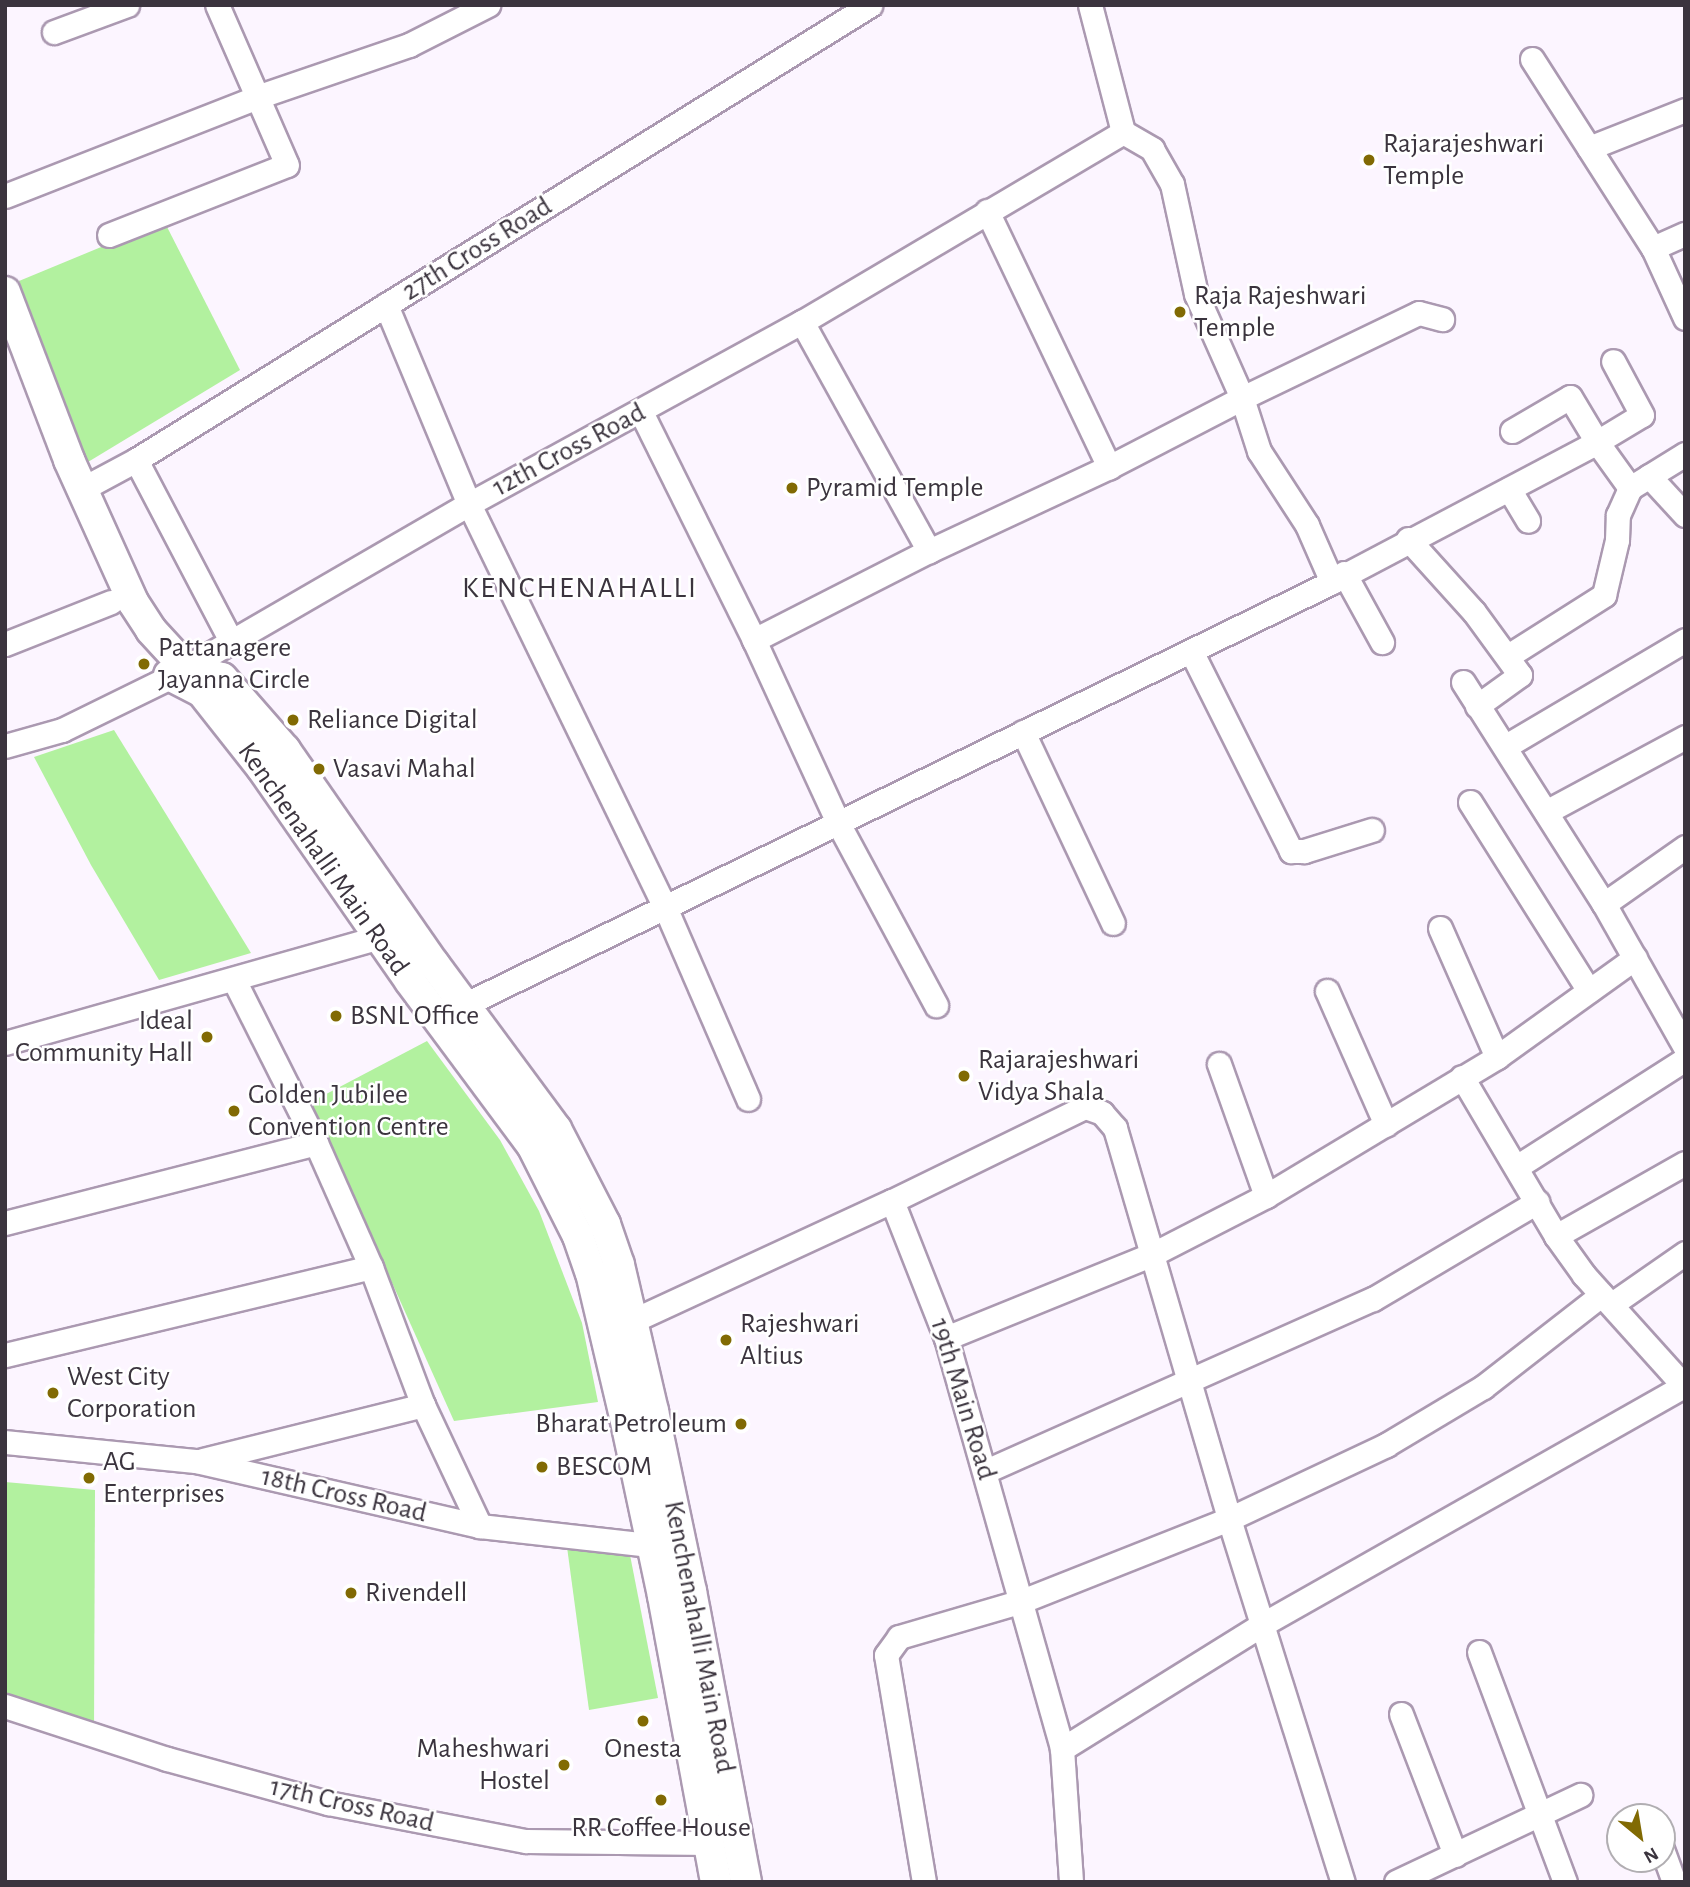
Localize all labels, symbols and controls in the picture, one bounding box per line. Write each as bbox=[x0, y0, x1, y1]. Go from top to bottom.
place label: Rajarajeshwari Temple bbox=[1383, 127, 1544, 193]
marker: Rajarajeshwari Temple bbox=[1361, 152, 1377, 168]
street label: 27th Cross Road bbox=[396, 190, 558, 308]
place label: Raja Rajeshwari Temple bbox=[1194, 279, 1366, 345]
marker: Raja Rajeshwari Temple bbox=[1172, 304, 1188, 320]
street label: 12th Cross Road bbox=[487, 396, 651, 504]
place label: Pyramid Temple bbox=[806, 471, 983, 505]
marker: Pyramid Temple bbox=[784, 480, 800, 496]
district label: KENCHENAHALLI bbox=[464, 570, 696, 606]
place label: Pattanagere Jayanna Circle bbox=[158, 631, 310, 697]
marker: Pattanagere Jayanna Circle bbox=[136, 656, 152, 672]
place label: Reliance Digital bbox=[307, 703, 478, 737]
marker: Reliance Digital bbox=[285, 712, 301, 728]
street label: Kenchenahalli Main Road bbox=[230, 736, 416, 982]
place label: Vasavi Mahal bbox=[333, 752, 476, 786]
marker: Vasavi Mahal bbox=[311, 761, 327, 777]
place label: BSNL Office bbox=[350, 999, 479, 1033]
place label: Ideal Community Hall bbox=[15, 1004, 193, 1070]
marker: BSNL Office bbox=[328, 1008, 344, 1024]
marker: Ideal Community Hall bbox=[199, 1029, 215, 1045]
place label: Rajarajeshwari Vidya Shala bbox=[978, 1043, 1139, 1109]
marker: Rajarajeshwari Vidya Shala bbox=[956, 1068, 972, 1084]
place label: Golden Jubilee Convention Centre bbox=[248, 1078, 449, 1144]
marker: Golden Jubilee Convention Centre bbox=[226, 1103, 242, 1119]
place label: Rajeshwari Altius bbox=[740, 1307, 860, 1373]
street label: 19th Main Road bbox=[922, 1314, 1004, 1484]
marker: Rajeshwari Altius bbox=[718, 1332, 734, 1348]
place label: West City Corporation bbox=[67, 1360, 197, 1426]
marker: West City Corporation bbox=[45, 1385, 61, 1401]
place label: Bharat Petroleum bbox=[535, 1407, 727, 1441]
marker: Bharat Petroleum bbox=[733, 1416, 749, 1432]
place label: AG Enterprises bbox=[103, 1445, 225, 1511]
place label: BESCOM bbox=[556, 1450, 652, 1484]
marker: BESCOM bbox=[534, 1459, 550, 1475]
street label: 18th Cross Road bbox=[258, 1460, 430, 1530]
marker: AG Enterprises bbox=[81, 1470, 97, 1486]
street label: Kenchenahalli Main Road bbox=[656, 1498, 742, 1776]
place label: Rivendell bbox=[365, 1576, 467, 1610]
marker: Rivendell bbox=[343, 1585, 359, 1601]
marker: Onesta bbox=[635, 1713, 651, 1729]
place label: Maheshwari Hostel bbox=[416, 1732, 550, 1798]
place label: Onesta bbox=[604, 1732, 682, 1766]
marker: Maheshwari Hostel bbox=[556, 1757, 572, 1773]
street label: 17th Cross Road bbox=[267, 1770, 437, 1840]
marker: RR Coffee House bbox=[653, 1792, 669, 1808]
north arrow bbox=[1606, 1803, 1676, 1873]
place label: RR Coffee House bbox=[571, 1811, 751, 1845]
text: N bbox=[1640, 1843, 1661, 1866]

